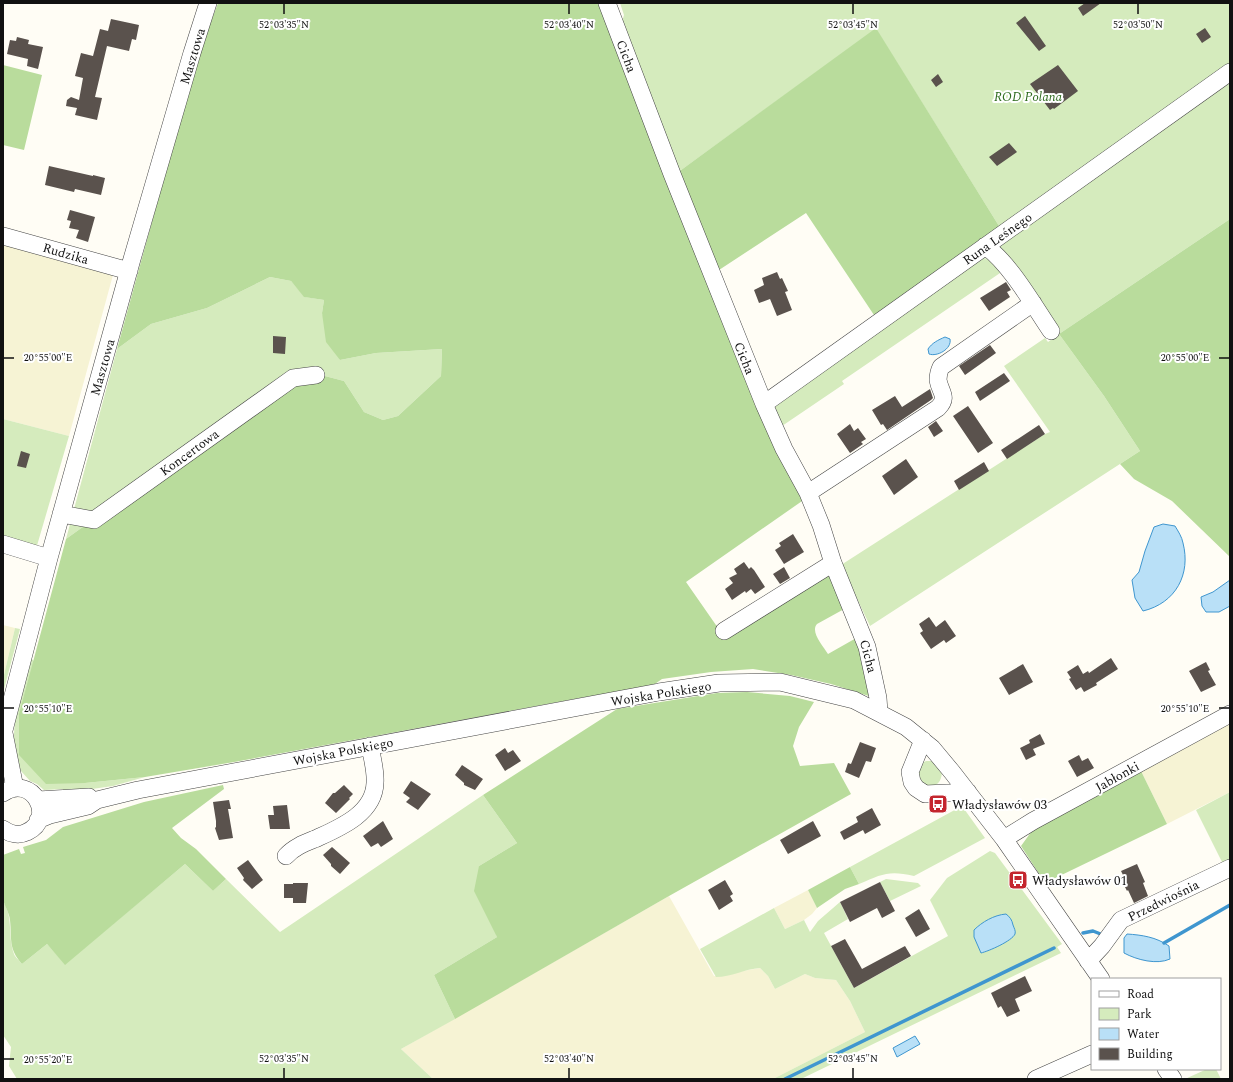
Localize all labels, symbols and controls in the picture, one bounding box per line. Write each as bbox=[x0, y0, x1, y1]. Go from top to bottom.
text: 52°03'35"N bbox=[259, 17, 309, 33]
text: 52°03'40"N bbox=[544, 17, 594, 33]
text: 52°03'45"N bbox=[828, 17, 878, 33]
text: 52°03'50"N bbox=[1113, 17, 1163, 33]
street label: Masztowa bbox=[175, 25, 211, 87]
street label: Cicha bbox=[611, 37, 642, 76]
park label: ROD Polana bbox=[994, 87, 1062, 107]
street label: Runa Leśnego bbox=[959, 207, 1036, 270]
street label: Rudzika bbox=[40, 238, 92, 270]
street label: Masztowa bbox=[85, 336, 121, 398]
street label: Cicha bbox=[729, 339, 760, 378]
text: 20°55'00"E bbox=[24, 350, 72, 366]
text: 20°55'00"E bbox=[1161, 350, 1209, 366]
street label: Koncertowa bbox=[156, 424, 224, 481]
street label: Cicha bbox=[854, 637, 882, 676]
street label: Wojska Polskiego bbox=[609, 676, 713, 712]
text: 20°55'10"E bbox=[24, 701, 72, 717]
text: 20°55'10"E bbox=[1161, 701, 1209, 717]
street label: Wojska Polskiego bbox=[291, 732, 395, 772]
street label: Jabłonki bbox=[1092, 757, 1143, 797]
bus stop icon: Władysławów 03 bbox=[927, 793, 949, 815]
place label: Władysławów 03 bbox=[952, 795, 1048, 815]
bus stop icon: Władysławów 01 bbox=[1007, 869, 1029, 891]
place label: Władysławów 01 bbox=[1032, 871, 1127, 891]
street label: Przedwiośnia bbox=[1124, 875, 1203, 927]
legend bbox=[1091, 978, 1221, 1070]
text: Road bbox=[1127, 985, 1154, 1004]
text: Park bbox=[1127, 1005, 1152, 1024]
text: Water bbox=[1127, 1025, 1159, 1044]
text: Building bbox=[1127, 1045, 1173, 1064]
text: 52°03'35"N bbox=[259, 1051, 309, 1067]
text: 52°03'40"N bbox=[544, 1051, 594, 1067]
text: 52°03'45"N bbox=[828, 1051, 878, 1067]
text: 20°55'20"E bbox=[24, 1052, 72, 1068]

